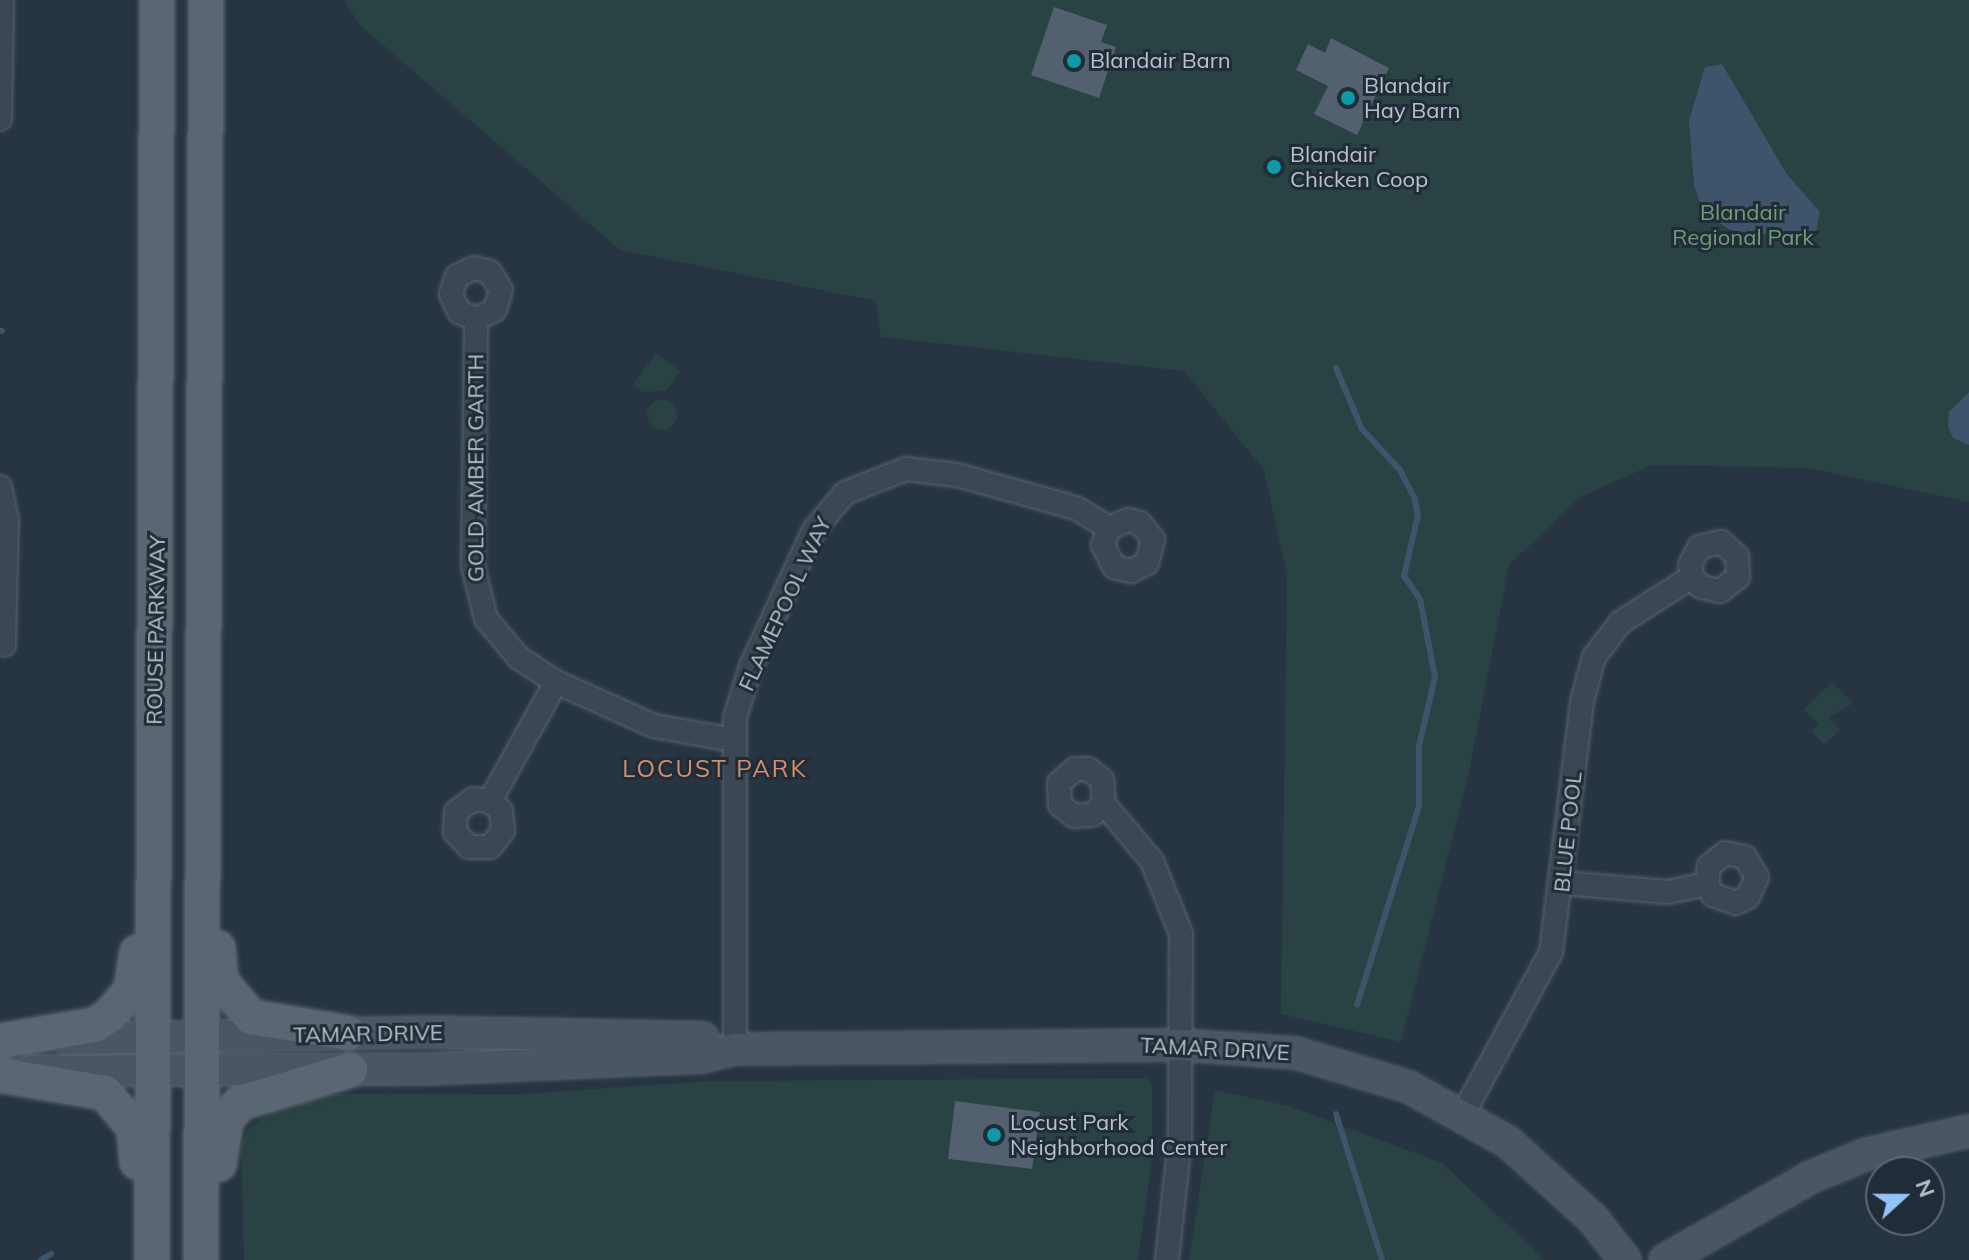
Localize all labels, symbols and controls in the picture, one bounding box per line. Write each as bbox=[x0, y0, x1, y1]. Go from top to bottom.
place label: Blandair Barn bbox=[1090, 48, 1231, 74]
marker: Blandair Barn bbox=[1065, 52, 1083, 70]
place label: Blandair Hay Barn bbox=[1364, 72, 1460, 124]
marker: Blandair Hay Barn bbox=[1339, 89, 1357, 107]
place label: Blandair Chicken Coop bbox=[1290, 141, 1428, 192]
marker: Blandair Chicken Coop bbox=[1265, 158, 1283, 176]
park label: Blandair Regional Park bbox=[1672, 199, 1814, 250]
street label: GOLD AMBER GARTH bbox=[463, 354, 489, 582]
street label: FLAMEPOOL WAY bbox=[733, 513, 837, 695]
street label: ROUSE PARKWAY bbox=[141, 535, 171, 725]
district label: LOCUST PARK bbox=[622, 755, 808, 783]
street label: BLUE POOL bbox=[1549, 770, 1587, 894]
street label: TAMAR DRIVE bbox=[293, 1019, 443, 1049]
street label: TAMAR DRIVE bbox=[1140, 1032, 1290, 1066]
place label: Locust Park Neighborhood Center bbox=[1010, 1109, 1227, 1160]
marker: Locust Park Neighborhood Center bbox=[985, 1126, 1003, 1144]
north arrow bbox=[1865, 1156, 1945, 1236]
text: N bbox=[1909, 1175, 1942, 1201]

